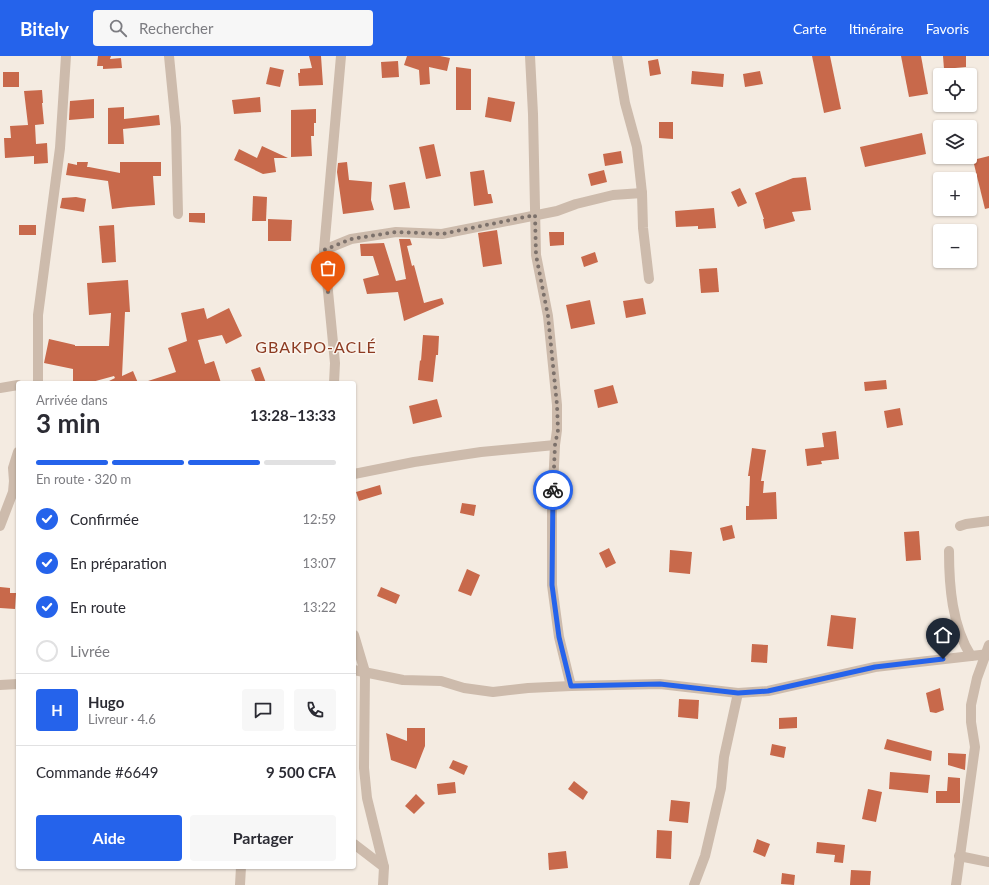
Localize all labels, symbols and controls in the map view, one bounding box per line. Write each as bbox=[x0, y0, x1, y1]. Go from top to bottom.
search box bbox=[93, 10, 373, 46]
text: Bitely bbox=[20, 17, 69, 40]
icon: search bbox=[107, 17, 129, 39]
text: Rechercher bbox=[139, 19, 213, 37]
text: Carte bbox=[793, 20, 827, 37]
text: Itinéraire bbox=[849, 20, 904, 37]
text: Favoris bbox=[926, 20, 969, 37]
map controls bbox=[933, 68, 977, 268]
button: locate bbox=[933, 68, 977, 112]
button: layers bbox=[933, 120, 977, 164]
button: + bbox=[933, 172, 977, 216]
button: − bbox=[933, 224, 977, 268]
pin bbox=[311, 251, 345, 292]
icon: bag bbox=[317, 257, 339, 279]
district label: GBAKPO-ACLÉ bbox=[255, 337, 377, 356]
text: Arrivée dans bbox=[36, 392, 108, 408]
text: 13:28–13:33 bbox=[250, 406, 336, 424]
text: 3 min bbox=[36, 407, 100, 439]
courier bbox=[533, 470, 573, 510]
text: En route · 320 m bbox=[36, 471, 131, 487]
icon: bike bbox=[542, 479, 564, 501]
icon: check bbox=[36, 508, 58, 530]
text: Confirmée bbox=[70, 510, 139, 528]
text: 12:59 bbox=[303, 511, 336, 527]
icon: check bbox=[36, 552, 58, 574]
text: En préparation bbox=[70, 554, 167, 572]
text: 13:07 bbox=[303, 555, 336, 571]
icon: check bbox=[36, 596, 58, 618]
text: En route bbox=[70, 598, 126, 616]
text: 13:22 bbox=[303, 599, 336, 615]
pin bbox=[926, 618, 960, 659]
icon: home bbox=[932, 624, 954, 646]
text: Livrée bbox=[70, 642, 110, 660]
button: chat bbox=[242, 689, 284, 731]
button: phone bbox=[294, 689, 336, 731]
text: Hugo bbox=[88, 693, 124, 711]
text: H bbox=[51, 701, 63, 719]
text: Livreur · 4.6 bbox=[88, 711, 156, 727]
text: Commande #6649 bbox=[36, 763, 159, 781]
text: 9 500 CFA bbox=[266, 763, 336, 781]
button: Aide bbox=[36, 815, 182, 861]
button: Partager bbox=[190, 815, 336, 861]

